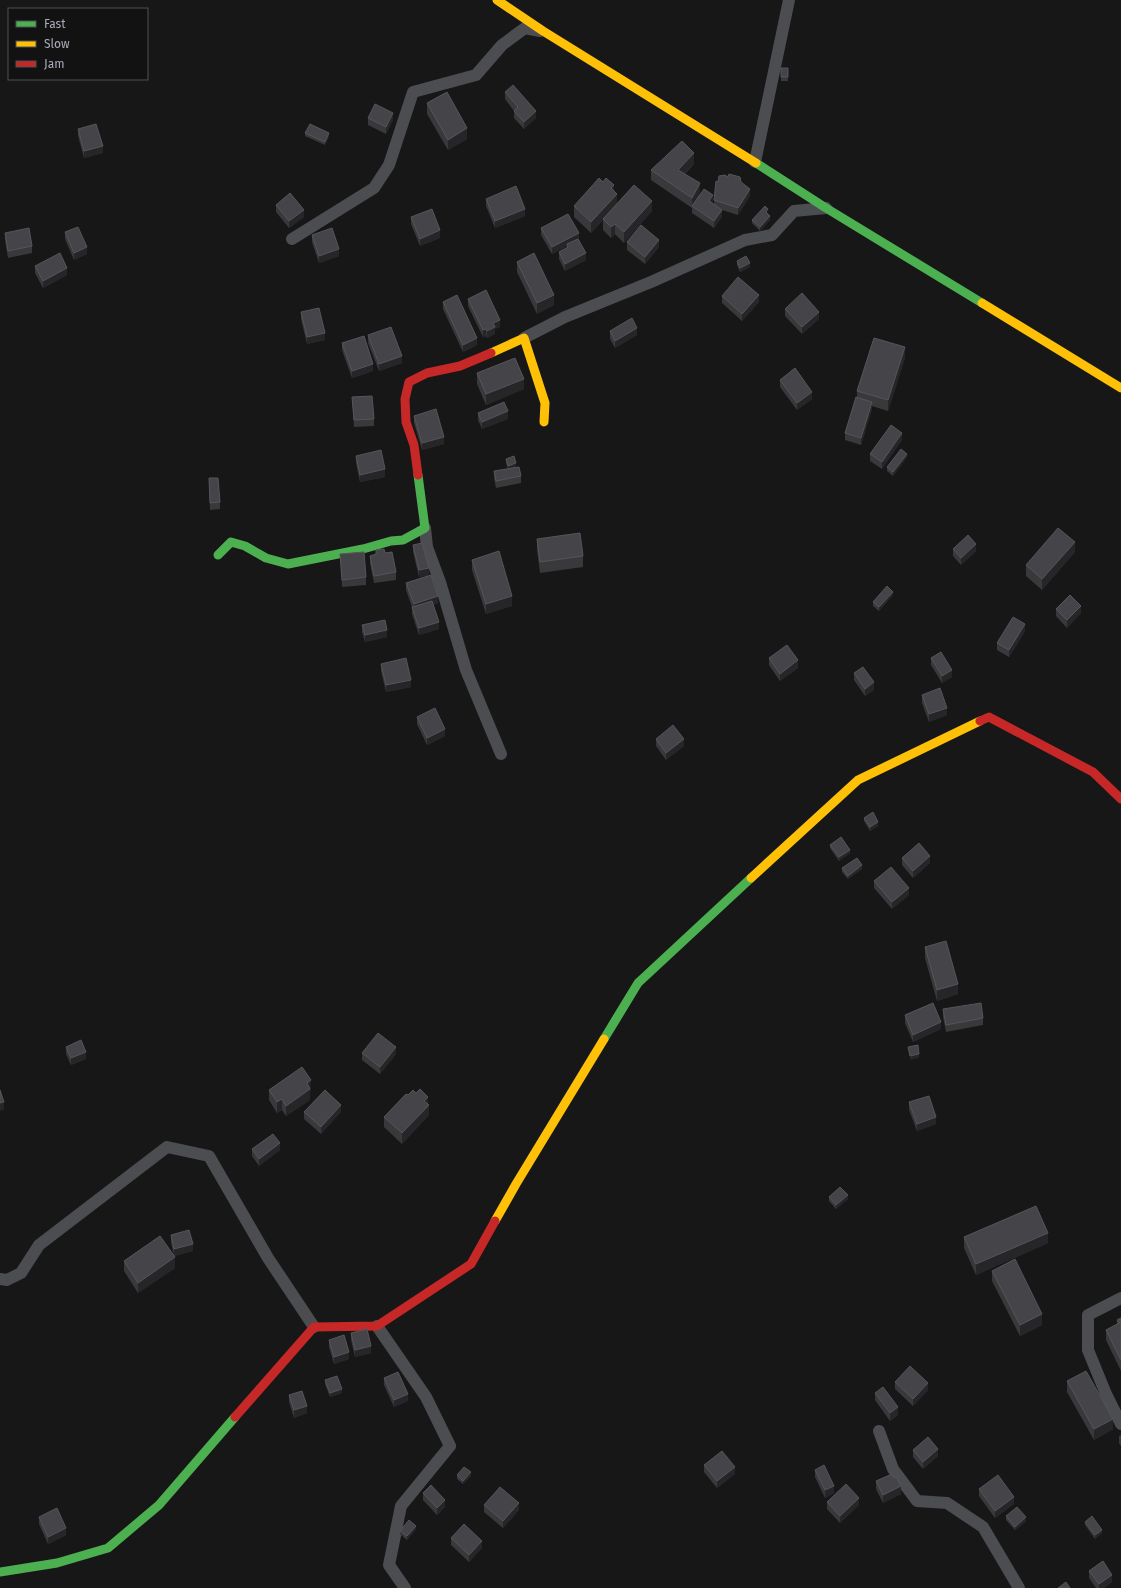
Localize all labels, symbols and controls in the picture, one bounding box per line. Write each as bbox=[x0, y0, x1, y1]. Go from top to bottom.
legend bbox=[8, 8, 148, 80]
text: Fast bbox=[44, 17, 66, 31]
text: Slow bbox=[44, 37, 70, 51]
text: Jam bbox=[44, 57, 64, 71]

